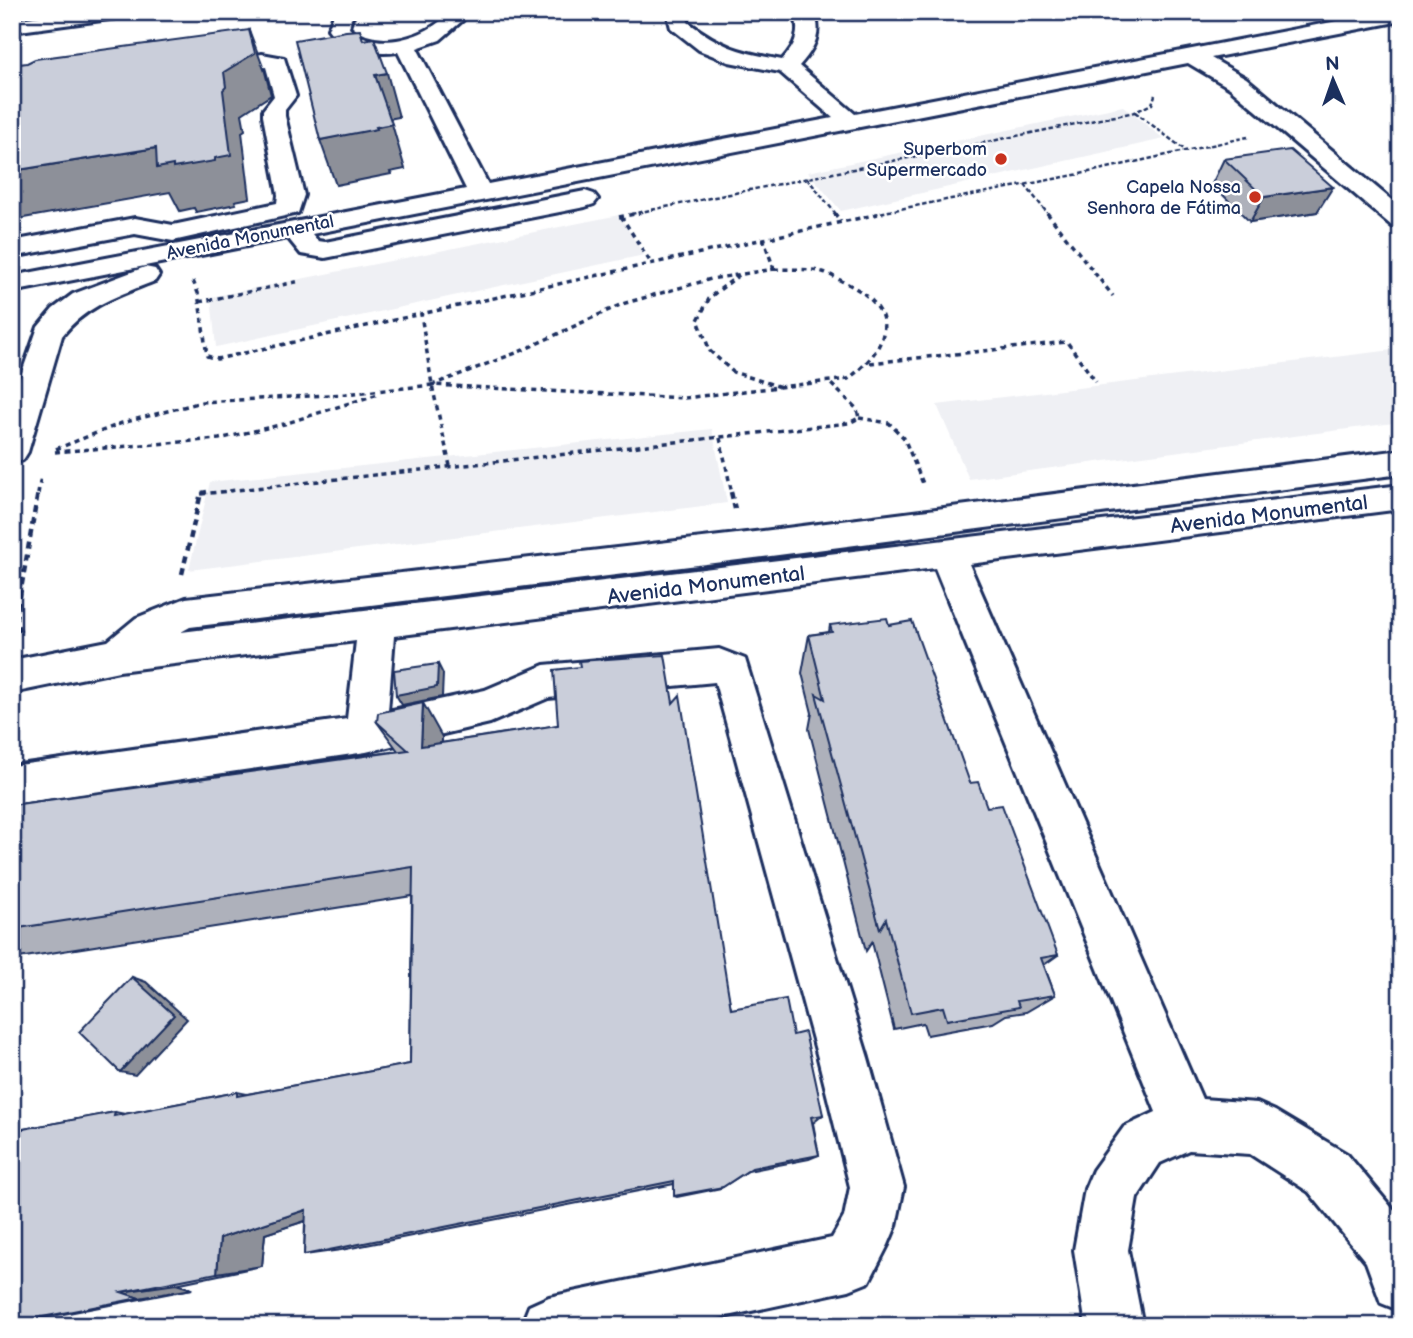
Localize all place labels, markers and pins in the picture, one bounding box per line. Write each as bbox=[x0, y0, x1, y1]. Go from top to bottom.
place label: Superbom Supermercado bbox=[866, 139, 987, 181]
marker: Superbom Supermercado bbox=[993, 151, 1009, 167]
place label: Capela Nossa Senhora de Fátima bbox=[1087, 177, 1241, 219]
marker: Capela Nossa Senhora de Fátima bbox=[1247, 189, 1263, 205]

